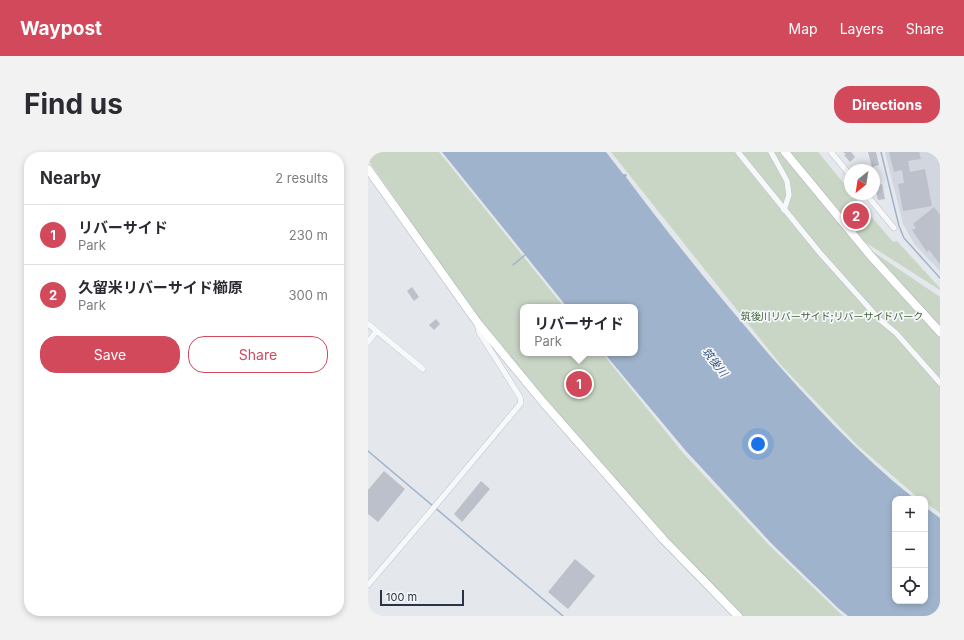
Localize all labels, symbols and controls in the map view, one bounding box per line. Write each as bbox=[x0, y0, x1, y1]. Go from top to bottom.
text: Waypost bbox=[20, 17, 102, 40]
text: Map bbox=[789, 20, 818, 37]
text: Layers bbox=[840, 20, 884, 37]
text: Share bbox=[906, 20, 944, 37]
button: Directions bbox=[834, 86, 940, 123]
text: Find us bbox=[24, 87, 123, 121]
north arrow bbox=[844, 164, 880, 200]
text: Nearby bbox=[40, 168, 101, 188]
text: 2 results bbox=[275, 170, 328, 186]
pin: 2 bbox=[843, 201, 869, 231]
text: リバーサイド bbox=[78, 218, 168, 237]
text: 1 bbox=[50, 227, 56, 243]
text: 230 m bbox=[289, 227, 328, 243]
text: Park bbox=[78, 237, 106, 253]
text: 久留米リバーサイド櫛原 bbox=[78, 278, 243, 297]
text: 2 bbox=[49, 287, 57, 303]
text: 300 m bbox=[289, 287, 328, 303]
text: Park bbox=[78, 297, 106, 313]
popup bbox=[520, 304, 638, 356]
park label: 筑後川リバーサイド;リバーサイドパーク bbox=[741, 310, 923, 322]
text: リバーサイド bbox=[534, 314, 624, 333]
text: Park bbox=[534, 333, 562, 349]
button: Save bbox=[40, 336, 180, 373]
button: Share bbox=[188, 336, 328, 373]
water label: 筑後川 bbox=[699, 345, 731, 380]
pin: 1 bbox=[566, 369, 592, 399]
your location bbox=[748, 434, 768, 454]
map controls bbox=[892, 496, 928, 604]
button: + bbox=[892, 496, 928, 532]
button: − bbox=[892, 532, 928, 568]
button: locate bbox=[892, 568, 928, 604]
scale bar bbox=[380, 588, 464, 607]
text: 100 m bbox=[386, 590, 417, 604]

